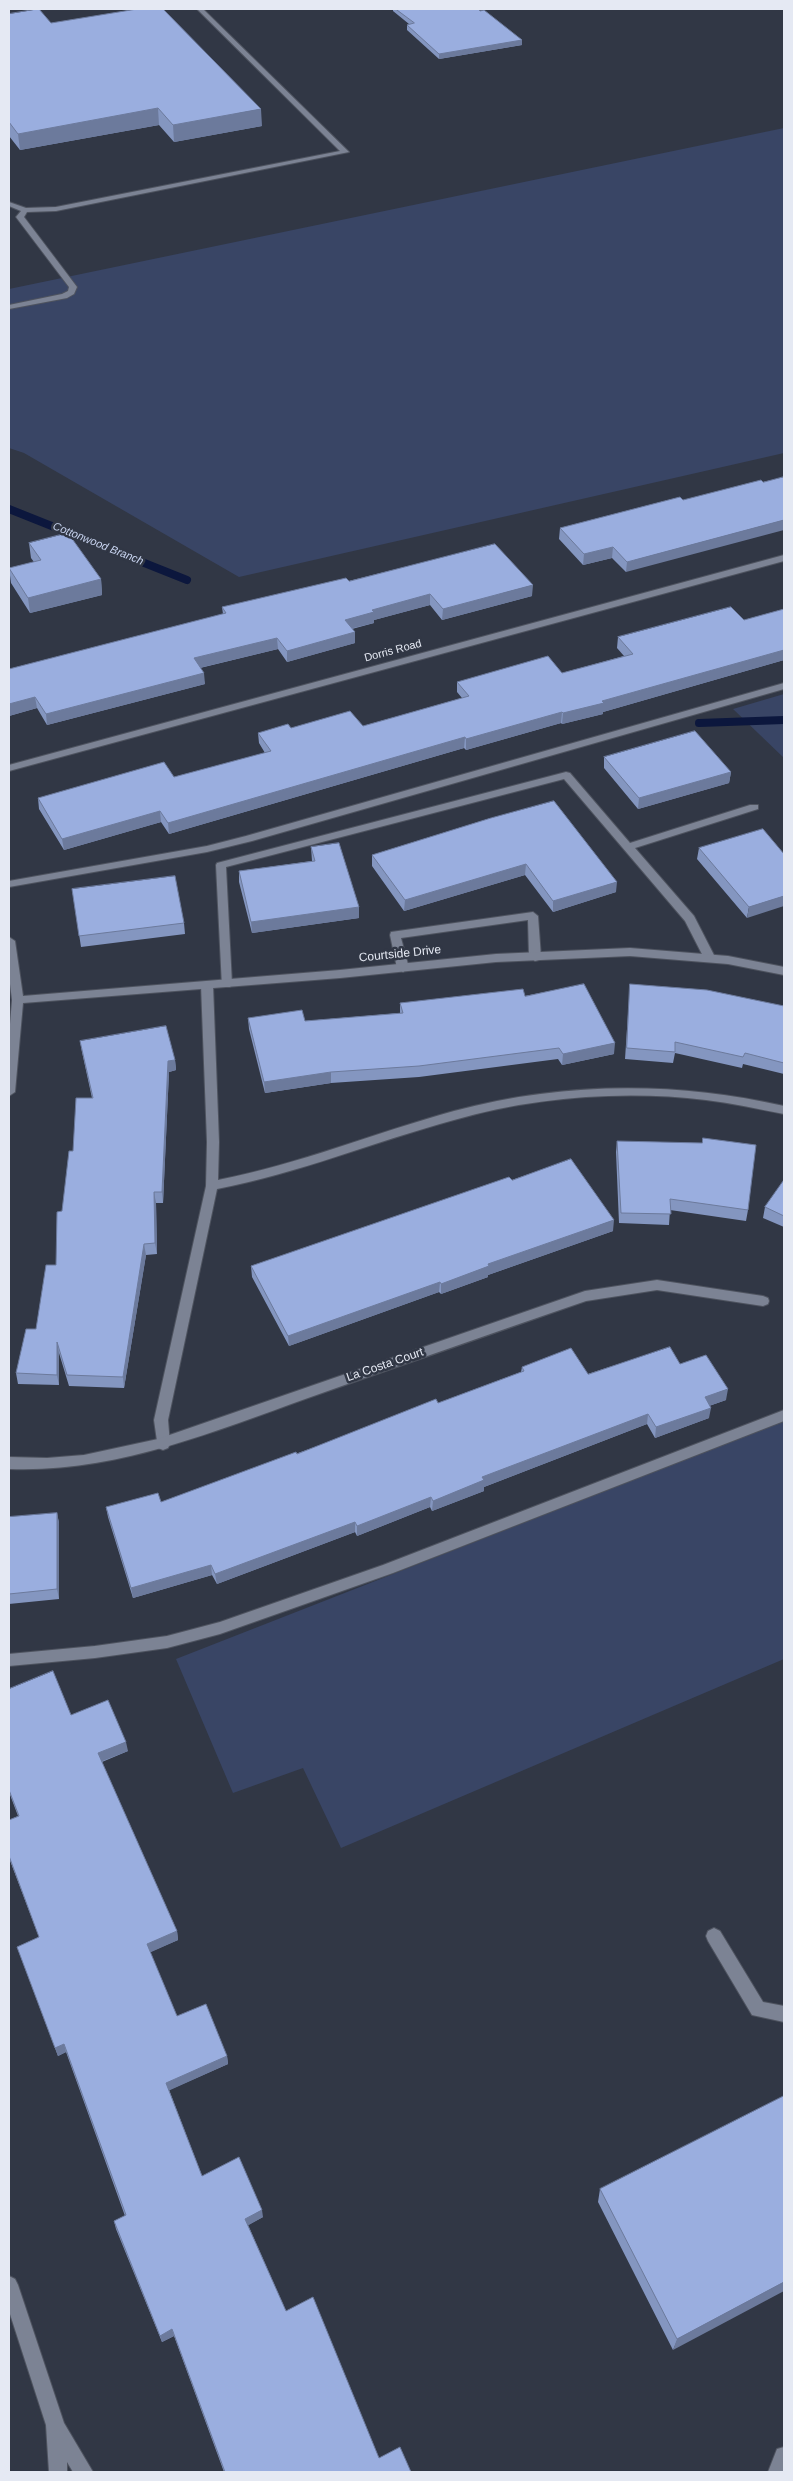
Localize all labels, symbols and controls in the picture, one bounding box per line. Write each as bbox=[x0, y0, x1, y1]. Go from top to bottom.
water label: Cottonwood Branch bbox=[51, 520, 145, 568]
street label: Dorris Road bbox=[363, 637, 423, 665]
street label: Courtside Drive bbox=[358, 943, 442, 965]
street label: La Costa Court bbox=[345, 1345, 425, 1385]

